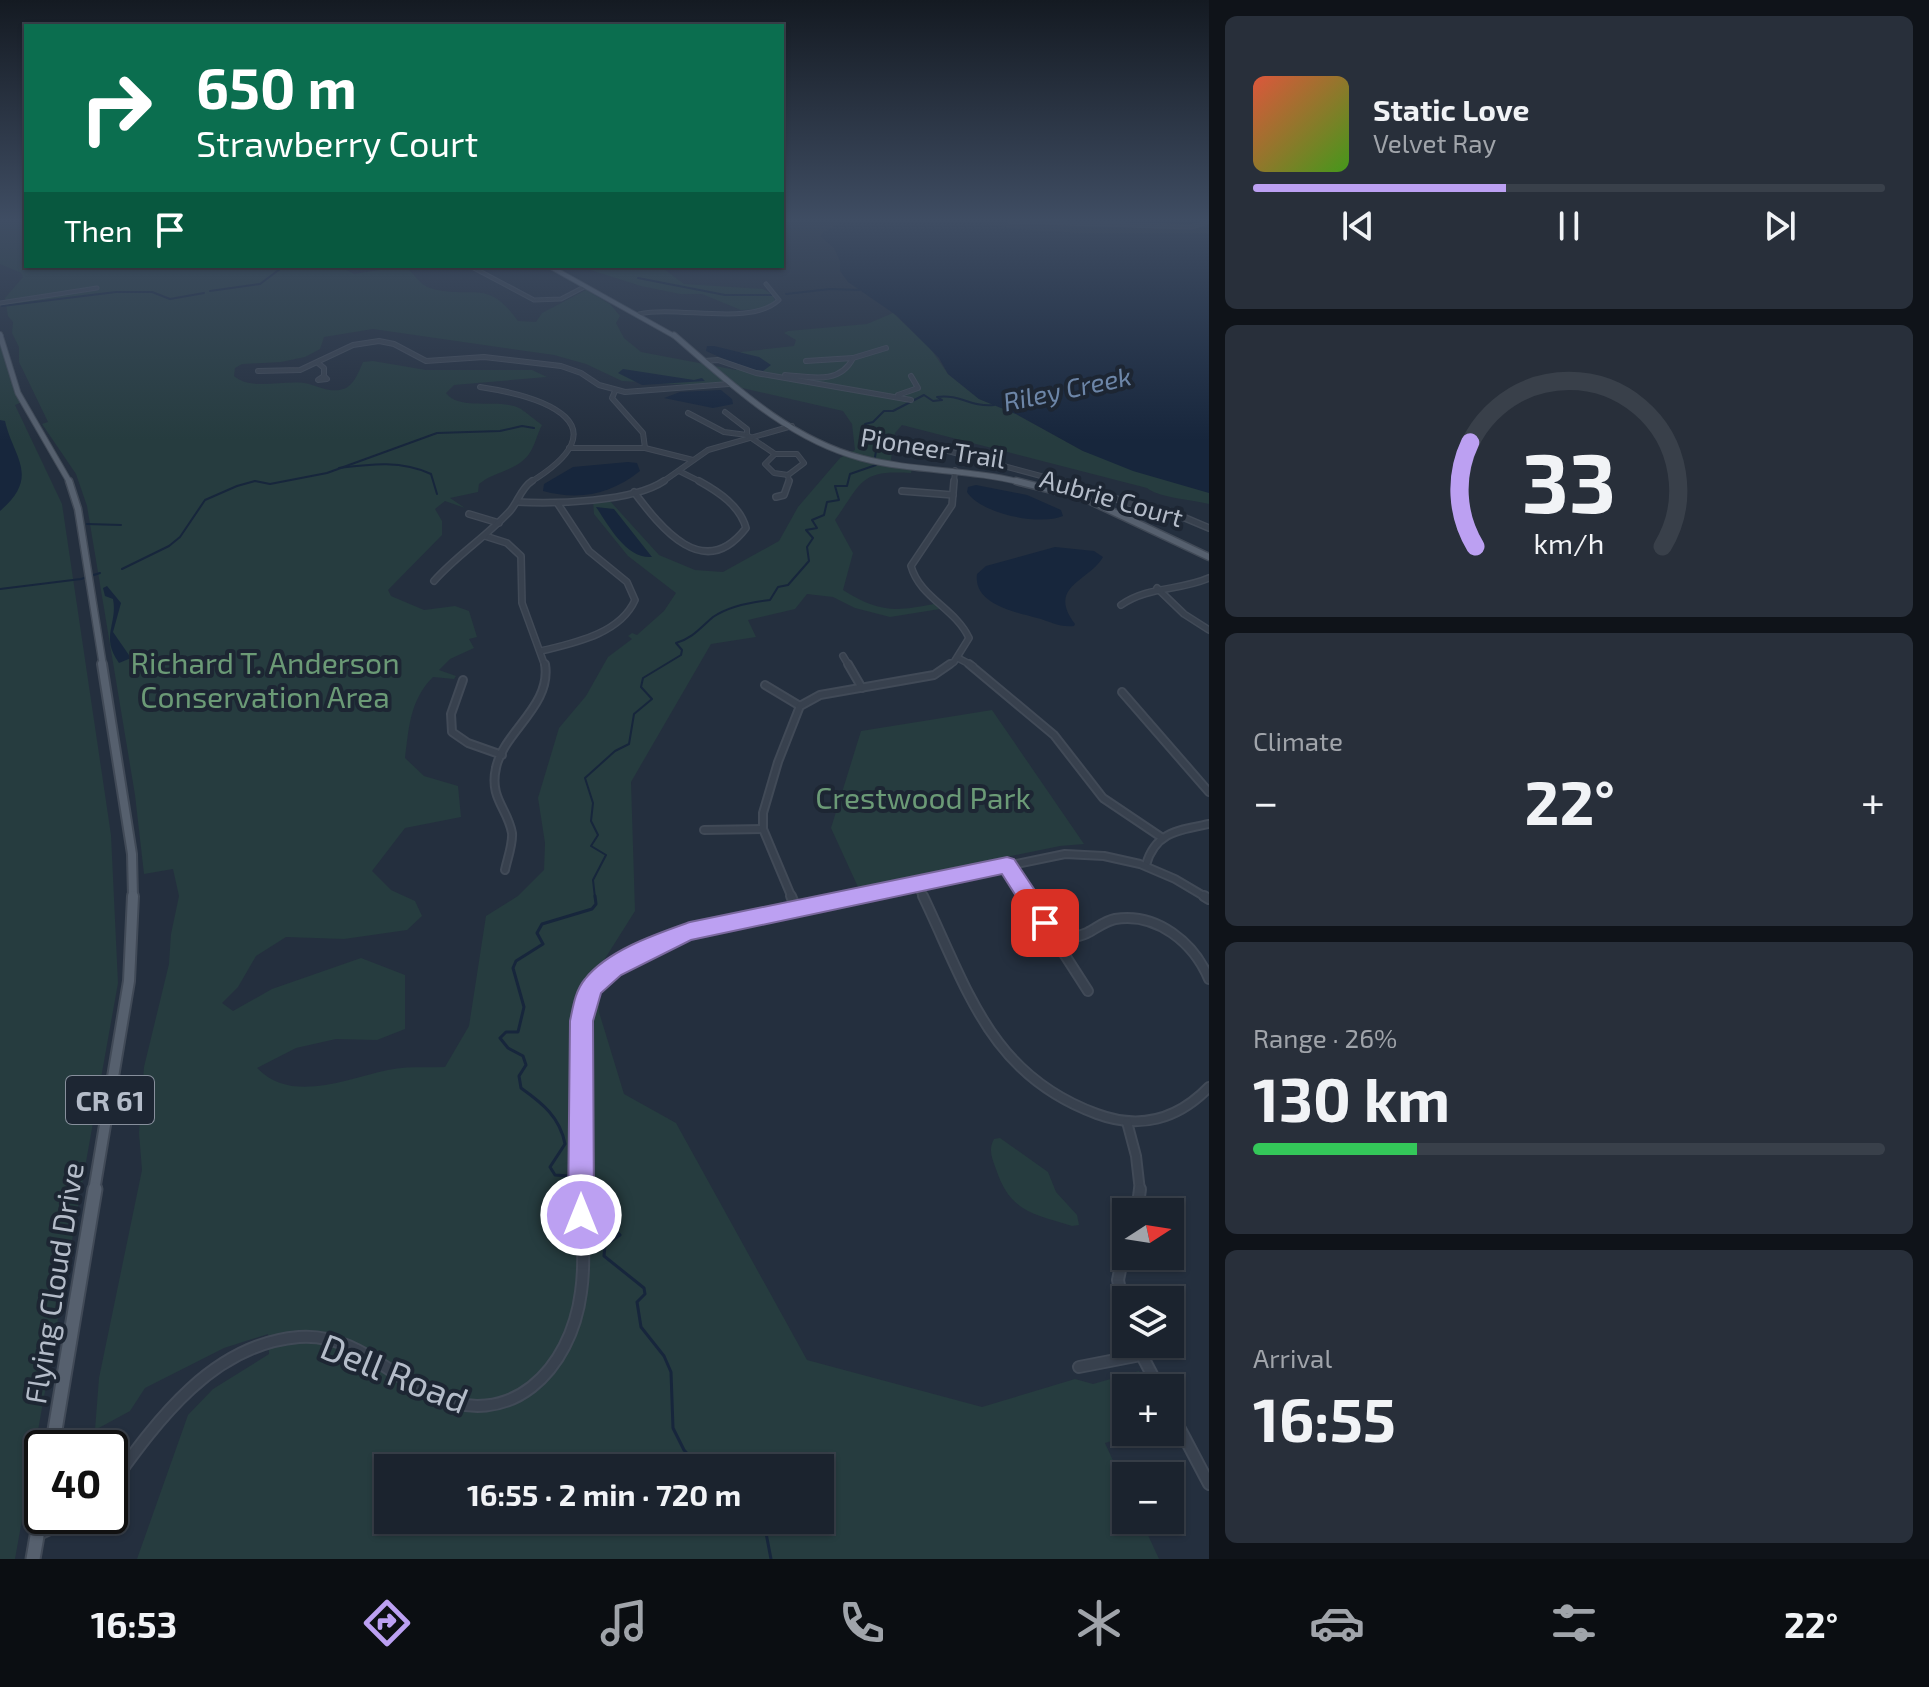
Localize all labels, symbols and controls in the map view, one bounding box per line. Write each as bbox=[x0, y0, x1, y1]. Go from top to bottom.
text: 650 m bbox=[196, 53, 357, 120]
icon: right bbox=[64, 56, 168, 160]
text: Static Love bbox=[1373, 91, 1529, 127]
text: Strawberry Court bbox=[196, 121, 478, 164]
text: Velvet Ray bbox=[1373, 127, 1496, 158]
icon: previous bbox=[1336, 204, 1380, 248]
icon: pause bbox=[1547, 204, 1591, 248]
icon: next bbox=[1758, 204, 1802, 248]
icon: arrive bbox=[148, 208, 192, 252]
text: Then bbox=[64, 212, 132, 248]
water label: Riley Creek bbox=[1000, 359, 1134, 418]
street label: Pioneer Trail bbox=[858, 420, 1008, 474]
text: 33 bbox=[1522, 429, 1616, 529]
street label: Aubrie Court bbox=[1037, 462, 1187, 532]
text: km/h bbox=[1534, 525, 1604, 560]
park label: Richard T. Anderson Conservation Area bbox=[130, 644, 400, 714]
text: Climate bbox=[1253, 725, 1343, 756]
text: 22° bbox=[1525, 765, 1615, 837]
text: − bbox=[1253, 774, 1279, 827]
text: + bbox=[1861, 774, 1885, 827]
park label: Crestwood Park bbox=[815, 779, 1031, 815]
pin bbox=[1011, 889, 1079, 957]
icon: arrive bbox=[1023, 901, 1067, 945]
text: Range · 26% bbox=[1253, 1022, 1397, 1053]
text: 130 km bbox=[1253, 1062, 1450, 1134]
road number: CR 61 bbox=[66, 1076, 154, 1124]
street label: Flying Cloud Drive bbox=[16, 1160, 90, 1406]
position arrow bbox=[539, 1173, 623, 1257]
north arrow bbox=[1112, 1198, 1184, 1270]
map controls bbox=[1112, 1198, 1184, 1534]
button: layers bbox=[1112, 1286, 1184, 1358]
street label: Dell Road bbox=[315, 1323, 475, 1421]
text: Arrival bbox=[1253, 1342, 1332, 1373]
button: + bbox=[1112, 1374, 1184, 1446]
text: 16:55 bbox=[1253, 1382, 1396, 1454]
speed limit sign: 40 bbox=[24, 1430, 128, 1534]
button: − bbox=[1112, 1462, 1184, 1534]
text: 16:55 · 2 min · 720 m bbox=[467, 1476, 741, 1512]
icon: directions bbox=[359, 1595, 415, 1651]
icon: music bbox=[596, 1595, 652, 1651]
icon: phone bbox=[834, 1595, 890, 1651]
icon: climate bbox=[1071, 1595, 1127, 1651]
icon: car bbox=[1309, 1595, 1365, 1651]
icon: filters bbox=[1546, 1595, 1602, 1651]
text: 16:53 bbox=[91, 1602, 177, 1645]
text: 22° bbox=[1784, 1602, 1838, 1645]

